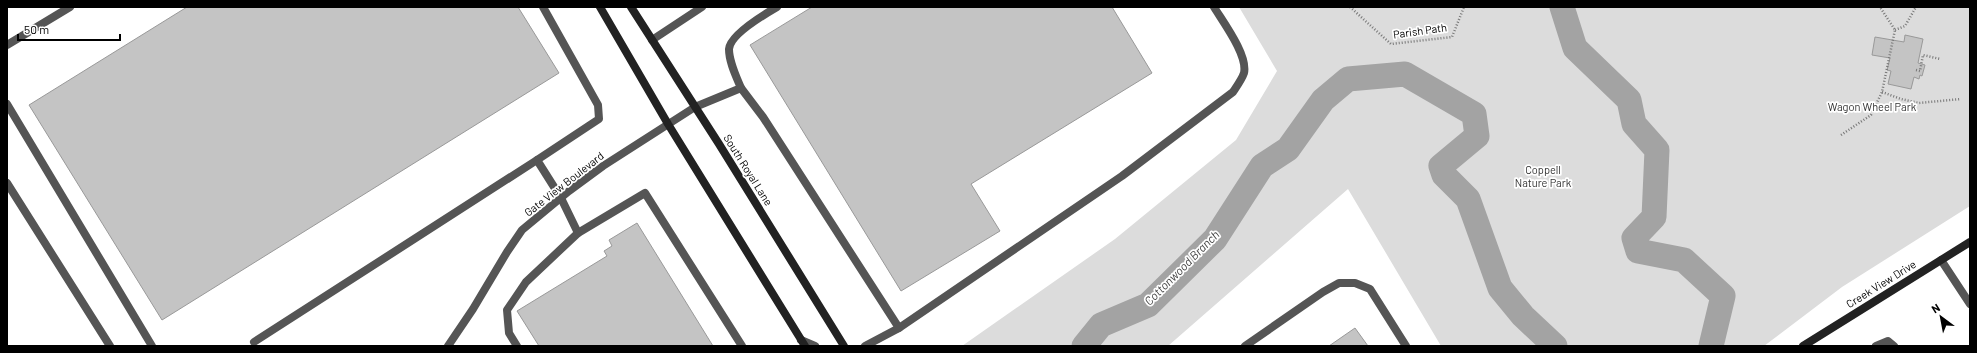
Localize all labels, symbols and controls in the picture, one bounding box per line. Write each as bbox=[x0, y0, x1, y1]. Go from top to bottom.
scale bar bbox=[18, 16, 120, 42]
street label: Parish Path bbox=[1392, 20, 1448, 41]
text: 50 m bbox=[24, 22, 49, 36]
park label: Wagon Wheel Park bbox=[1828, 100, 1917, 113]
street label: South Royal Lane bbox=[721, 132, 776, 208]
street label: Gate View Boulevard bbox=[521, 149, 606, 219]
park label: Coppell Nature Park bbox=[1515, 163, 1572, 189]
water label: Cottonwood Branch bbox=[1141, 227, 1222, 308]
street label: Creek View Drive bbox=[1843, 257, 1918, 310]
north arrow bbox=[1921, 297, 1961, 337]
text: N bbox=[1929, 301, 1942, 316]

